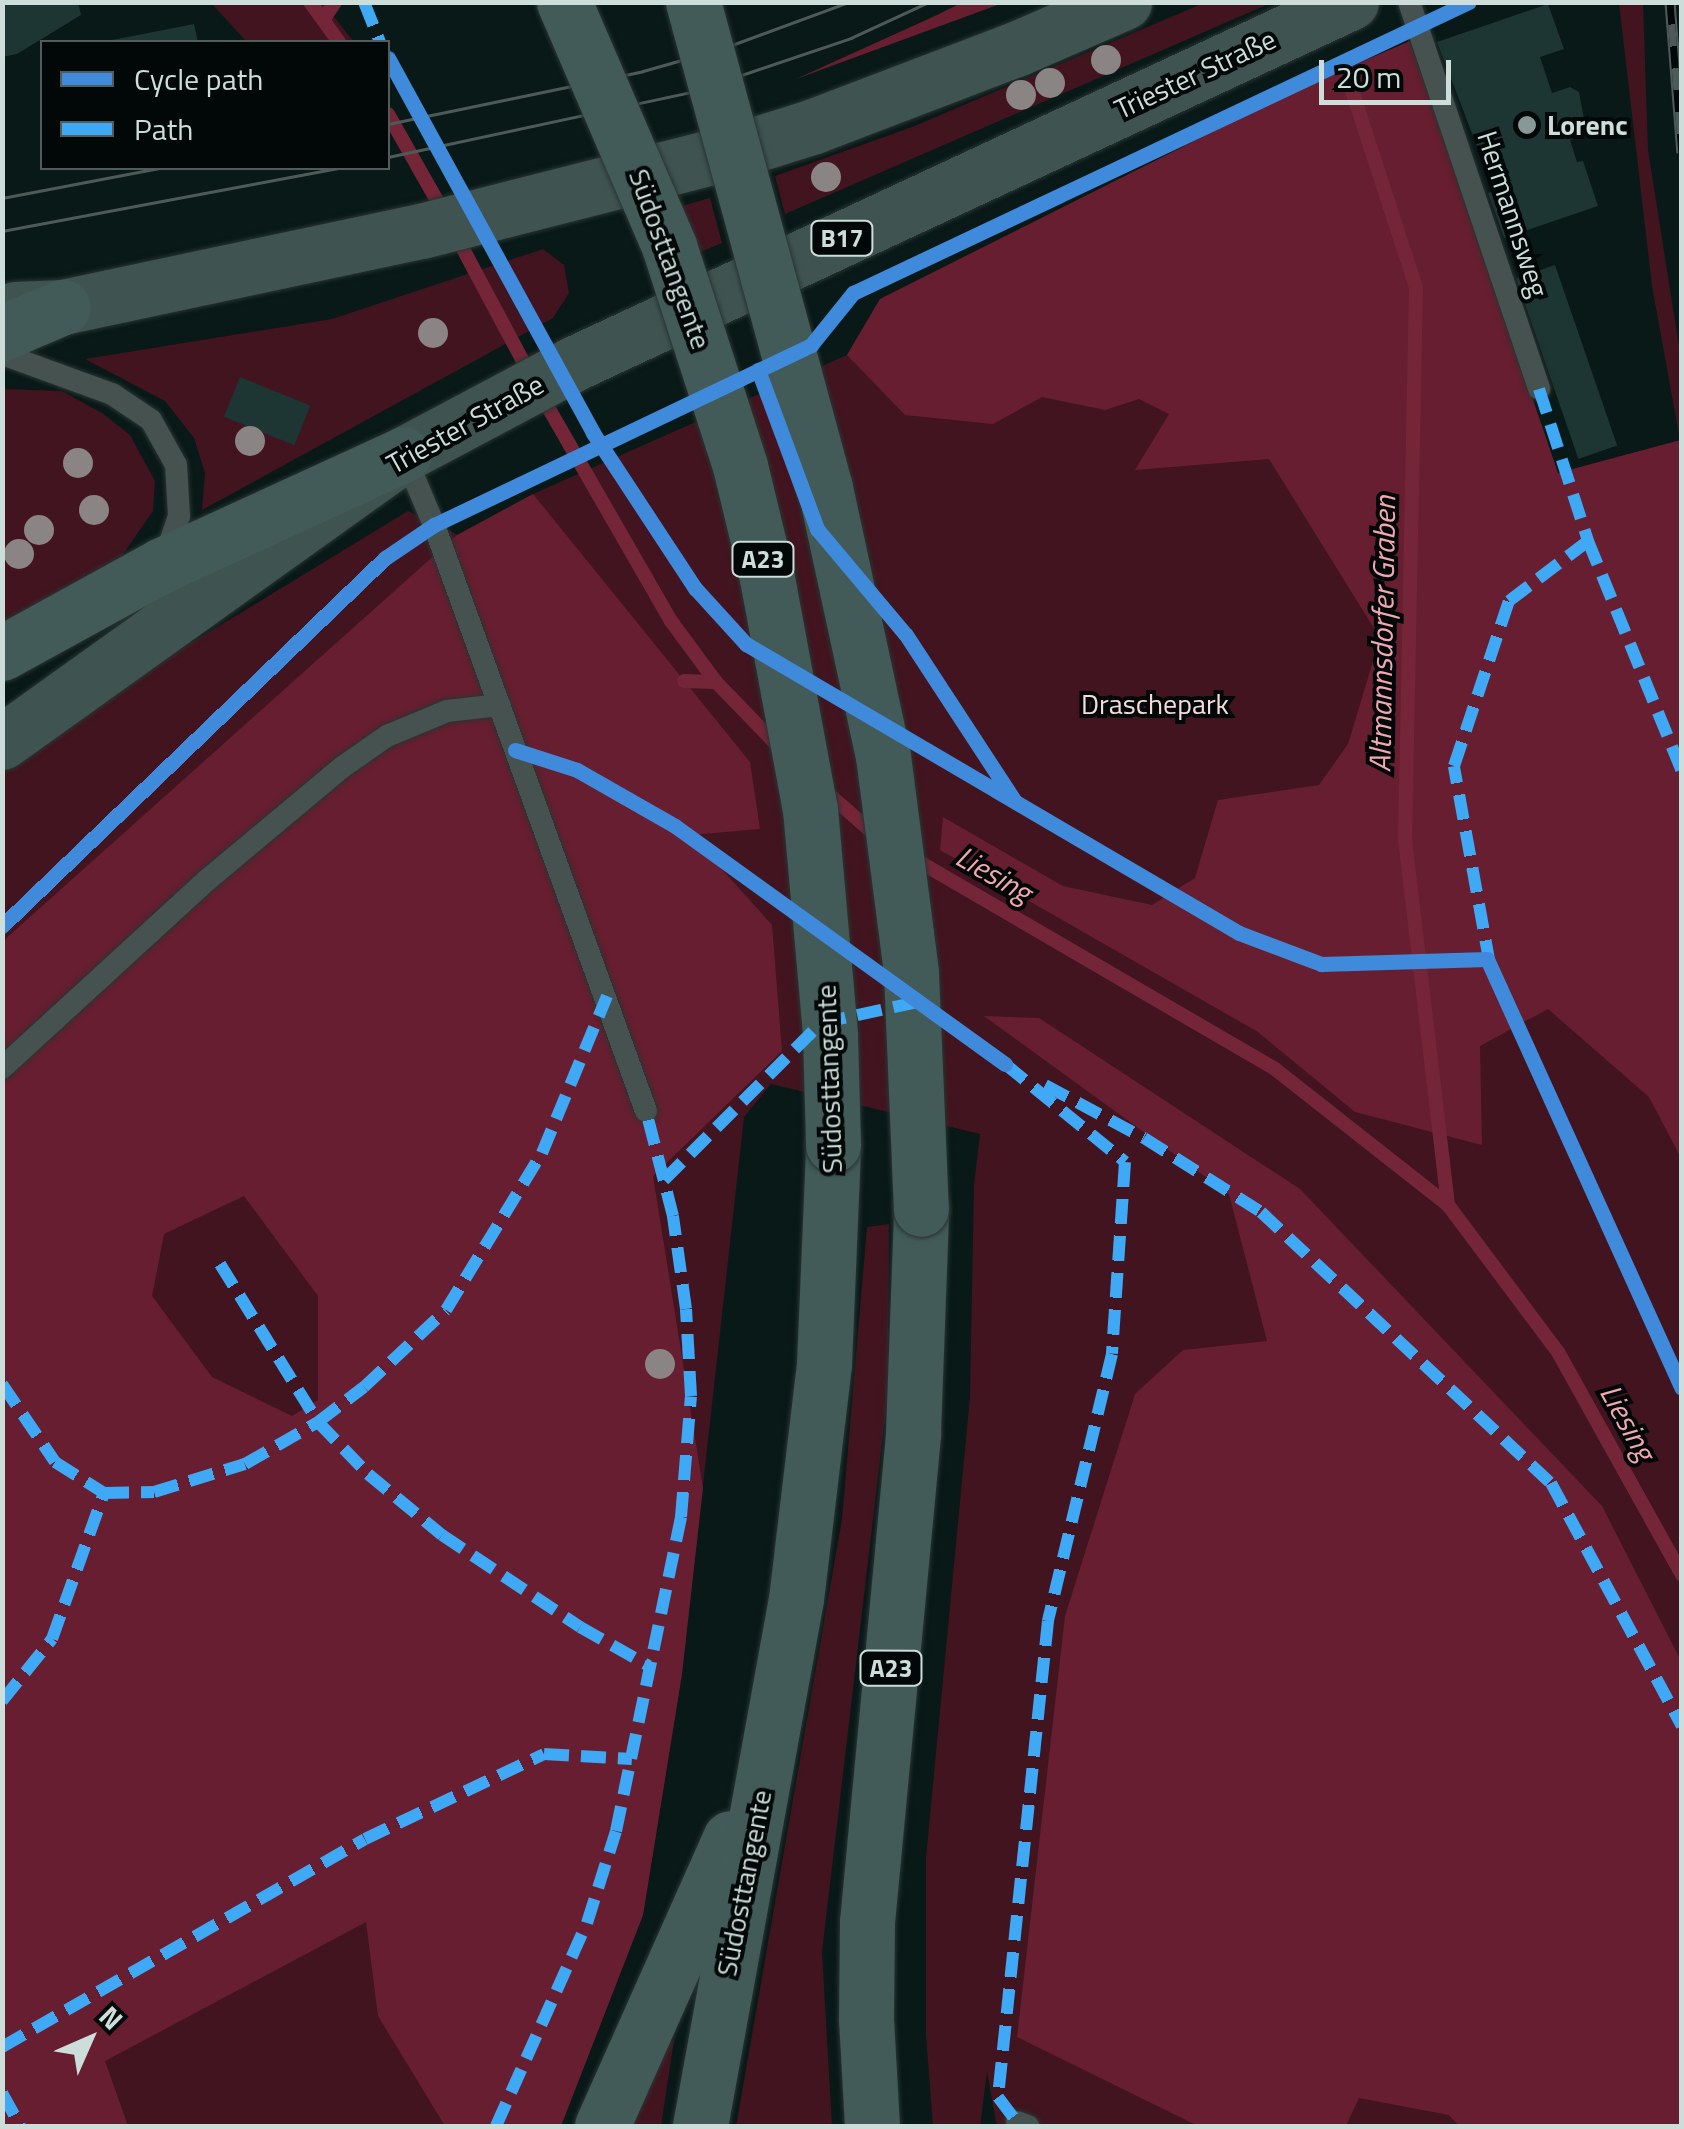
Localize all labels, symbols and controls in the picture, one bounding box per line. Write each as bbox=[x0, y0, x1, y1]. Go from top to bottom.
street label: Triester Straße bbox=[1109, 22, 1281, 126]
legend bbox=[40, 40, 390, 170]
scale bar bbox=[1324, 40, 1456, 102]
text: 20 m bbox=[1336, 54, 1401, 100]
text: Cycle path bbox=[134, 56, 263, 102]
text: Path bbox=[134, 106, 193, 152]
place label: Lorenc bbox=[1547, 108, 1628, 142]
marker: Lorenc bbox=[1516, 114, 1538, 136]
street label: Hermannsweg bbox=[1470, 127, 1556, 301]
street label: Südosttangente bbox=[622, 165, 718, 353]
road number: B17 bbox=[810, 218, 874, 258]
street label: Triester Straße bbox=[381, 367, 549, 481]
water label: Altmannsdorfer Graben bbox=[1362, 495, 1402, 773]
road number: A23 bbox=[730, 539, 796, 579]
park label: Draschepark bbox=[1081, 687, 1229, 721]
water label: Liesing bbox=[950, 838, 1038, 910]
street label: Südosttangente bbox=[809, 984, 849, 1174]
water label: Liesing bbox=[1593, 1378, 1663, 1466]
road number: A23 bbox=[858, 1648, 924, 1688]
street label: Südosttangente bbox=[709, 1787, 779, 1979]
north arrow bbox=[40, 1989, 140, 2089]
text: N bbox=[90, 1995, 134, 2039]

